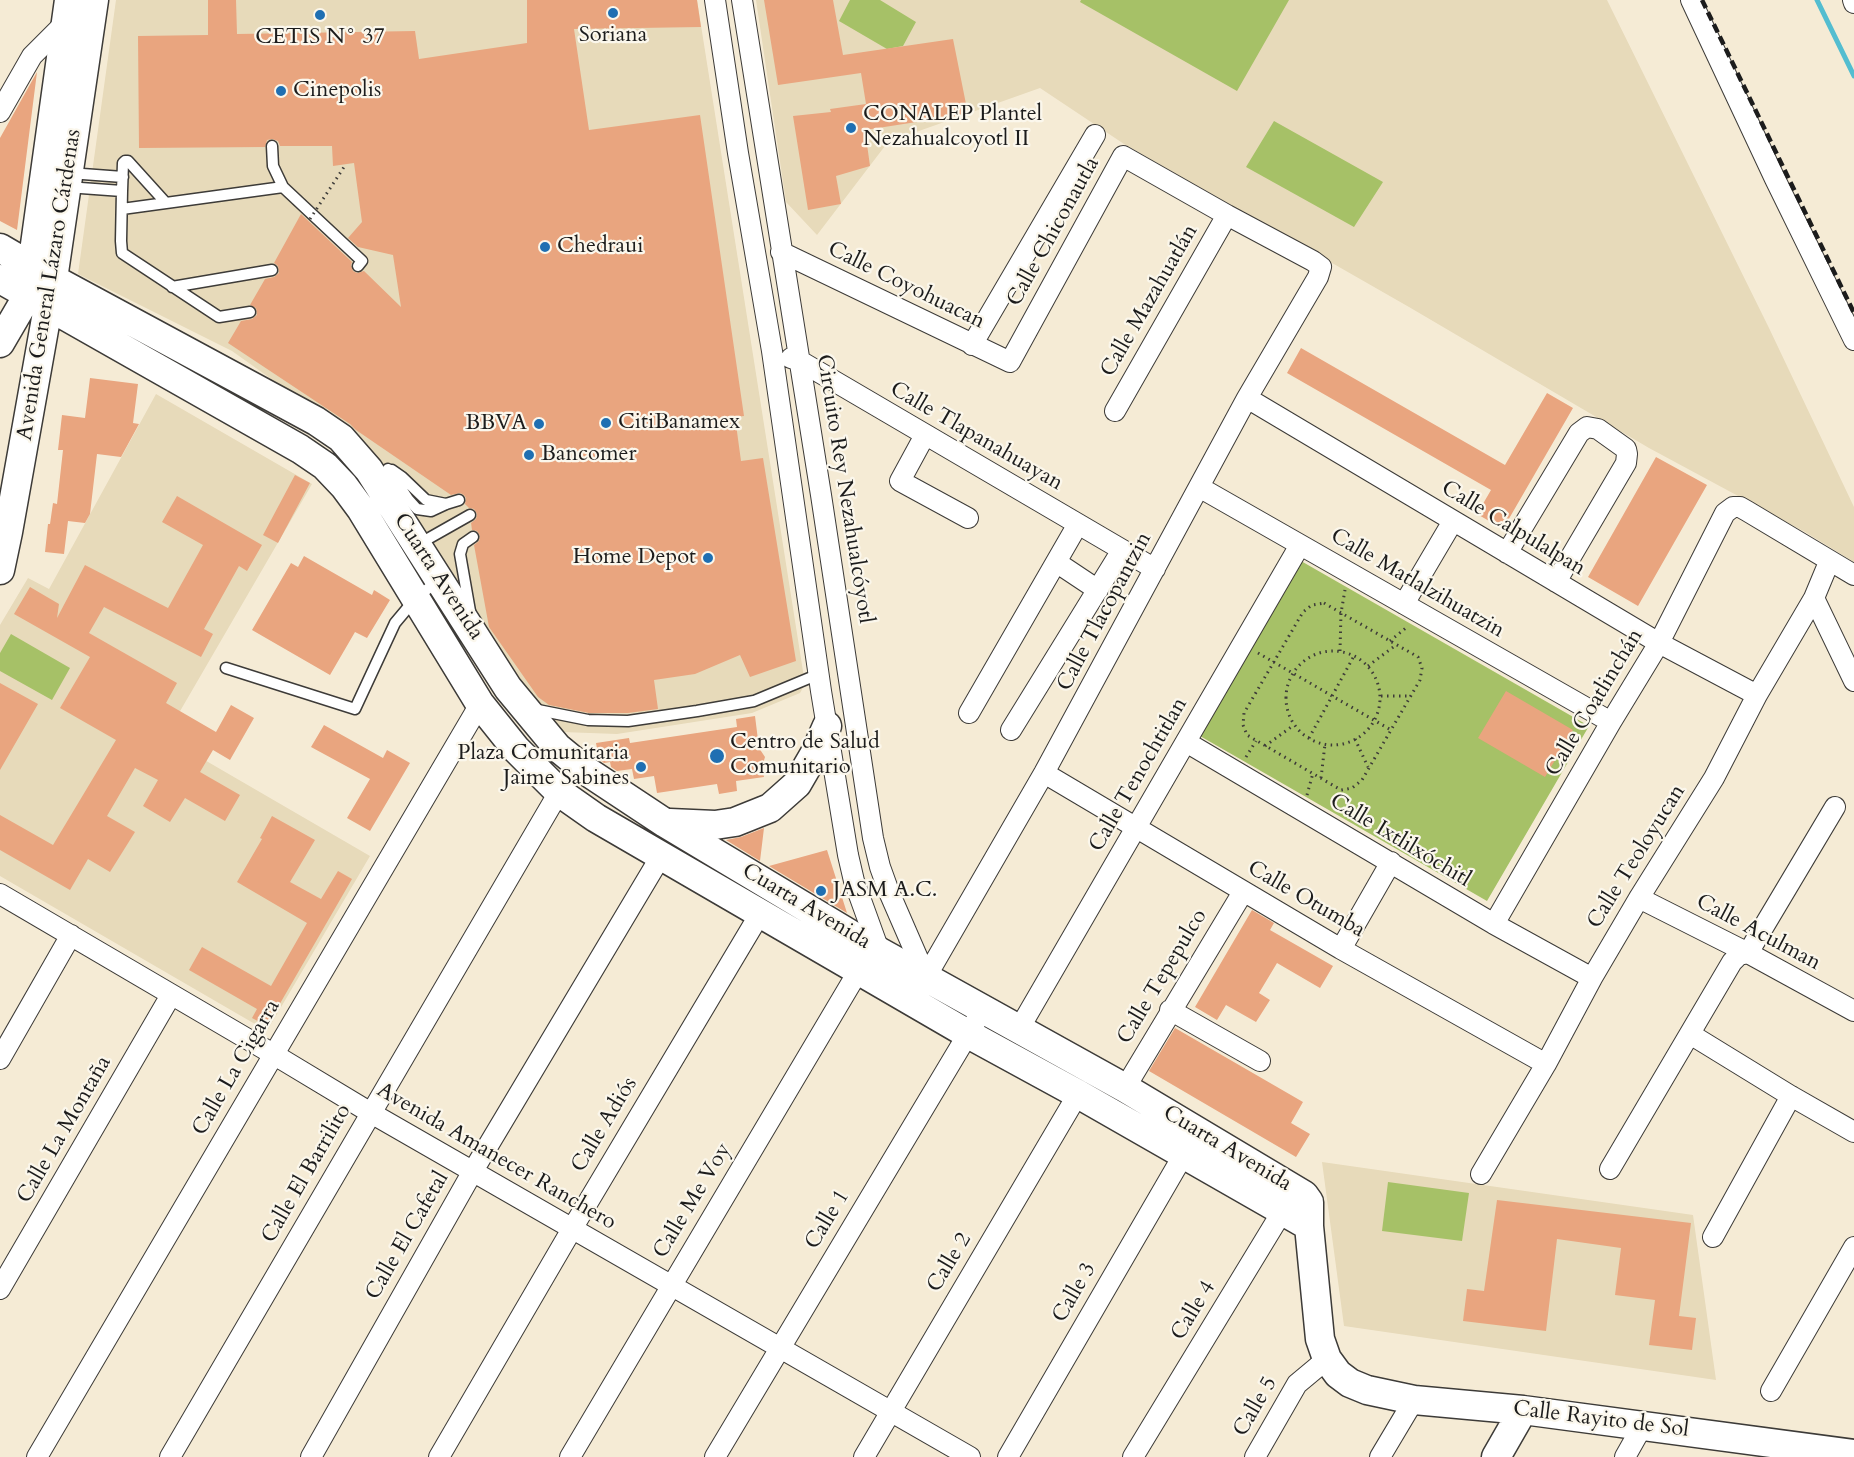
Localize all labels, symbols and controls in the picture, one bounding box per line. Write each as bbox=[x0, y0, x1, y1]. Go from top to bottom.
marker: Soriana bbox=[606, 6, 620, 20]
marker: CETIS N° 37 bbox=[313, 8, 327, 22]
place label: Soriana bbox=[579, 23, 647, 49]
place label: CETIS N° 37 bbox=[255, 25, 385, 51]
place label: Cinepolis bbox=[293, 78, 381, 104]
marker: Cinepolis bbox=[274, 84, 288, 98]
place label: CONALEP Plantel Nezahualcoyotl II bbox=[863, 102, 1042, 154]
marker: CONALEP Plantel Nezahualcoyotl II bbox=[844, 121, 858, 135]
street label: Avenida General Lázaro Cárdenas bbox=[12, 127, 88, 443]
street label: Calle Chiconautla bbox=[1002, 153, 1106, 311]
street label: Calle Mazahuatlán bbox=[1096, 220, 1204, 382]
place label: Chedraui bbox=[557, 234, 643, 260]
street label: Calle Coyohuacan bbox=[823, 237, 989, 335]
marker: Chedraui bbox=[538, 240, 552, 254]
street label: Circuito Rey Nezahualcóyotl bbox=[810, 353, 878, 625]
street label: Calle Tlapanahuayan bbox=[885, 377, 1067, 497]
place label: CitiBanamex bbox=[618, 410, 740, 436]
place label: BBVA bbox=[465, 411, 527, 437]
marker: CitiBanamex bbox=[599, 416, 613, 430]
marker: BBVA bbox=[532, 417, 546, 431]
place label: Bancomer bbox=[541, 442, 637, 468]
marker: Bancomer bbox=[522, 448, 536, 462]
street label: Calle Calpulalpan bbox=[1436, 476, 1590, 582]
street label: Cuarta Avenida bbox=[387, 509, 489, 645]
street label: Calle Matlalzihuatzin bbox=[1325, 523, 1509, 645]
street label: Calle Tlacopantzin bbox=[1052, 528, 1158, 696]
place label: Home Depot bbox=[573, 545, 696, 571]
marker: Home Depot bbox=[701, 551, 715, 565]
street label: Calle Coatlinchán bbox=[1541, 625, 1649, 781]
street label: Calle Tenochtitlan bbox=[1084, 693, 1194, 857]
place label: Centro de Salud Comunitario bbox=[730, 730, 880, 782]
place label: Plaza Comunitaria Jaime Sabines bbox=[457, 741, 629, 792]
marker: Centro de Salud Comunitario bbox=[708, 747, 726, 765]
marker: Plaza Comunitaria Jaime Sabines bbox=[634, 760, 648, 774]
street label: Calle Teoloyucan bbox=[1582, 780, 1692, 934]
street label: Calle Ixtlilxóchitl bbox=[1325, 789, 1475, 893]
street label: Calle Otumba bbox=[1243, 856, 1369, 944]
street label: Cuarta Avenida bbox=[737, 858, 875, 956]
place label: JASM A.C. bbox=[833, 878, 937, 904]
marker: JASM A.C. bbox=[814, 884, 828, 898]
street label: Calle Aculman bbox=[1691, 889, 1825, 977]
street label: Calle Tepepulco bbox=[1112, 905, 1214, 1049]
street label: Calle La Cigarra bbox=[187, 995, 287, 1141]
street label: Calle La Montaña bbox=[12, 1052, 118, 1208]
street label: Calle Adiós bbox=[566, 1073, 644, 1177]
street label: Avenida Amanecer Ranchero bbox=[372, 1078, 620, 1236]
street label: Calle El Barrilito bbox=[257, 1100, 357, 1248]
street label: Cuarta Avenida bbox=[1158, 1100, 1296, 1198]
street label: Calle Me Voy bbox=[648, 1139, 738, 1263]
street label: Calle El Cafetal bbox=[361, 1167, 455, 1305]
street label: Calle 1 bbox=[800, 1185, 856, 1255]
street label: Calle 2 bbox=[922, 1228, 978, 1298]
street label: Calle 3 bbox=[1047, 1258, 1103, 1328]
street label: Calle 4 bbox=[1166, 1276, 1222, 1346]
street label: Calle 5 bbox=[1228, 1372, 1284, 1442]
street label: Calle Rayito de Sol bbox=[1512, 1396, 1690, 1444]

